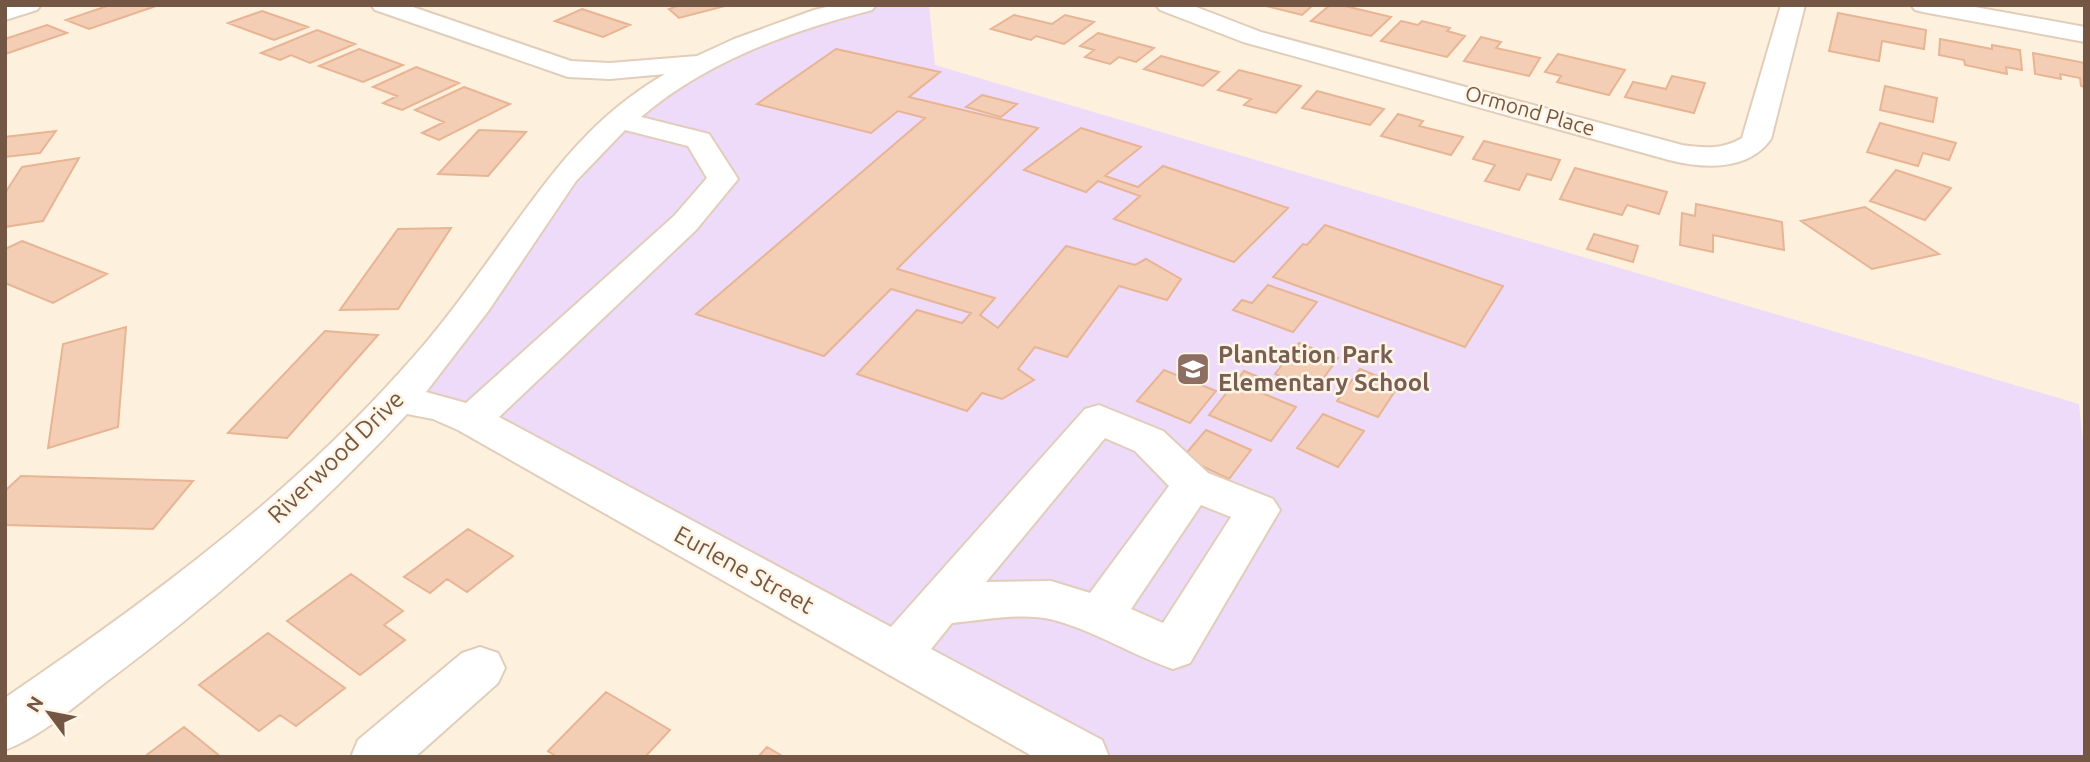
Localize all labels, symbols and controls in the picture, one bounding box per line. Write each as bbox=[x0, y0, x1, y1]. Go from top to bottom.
street label: Ormond Place bbox=[1463, 80, 1598, 140]
place label: Plantation Park Elementary School bbox=[1218, 341, 1430, 396]
school or university icon: Plantation Park Elementary School bbox=[1174, 350, 1212, 388]
street label: Riverwood Drive bbox=[262, 385, 409, 528]
street label: Eurlene Street bbox=[670, 520, 819, 619]
north arrow bbox=[14, 678, 84, 748]
text: N bbox=[21, 692, 48, 716]

